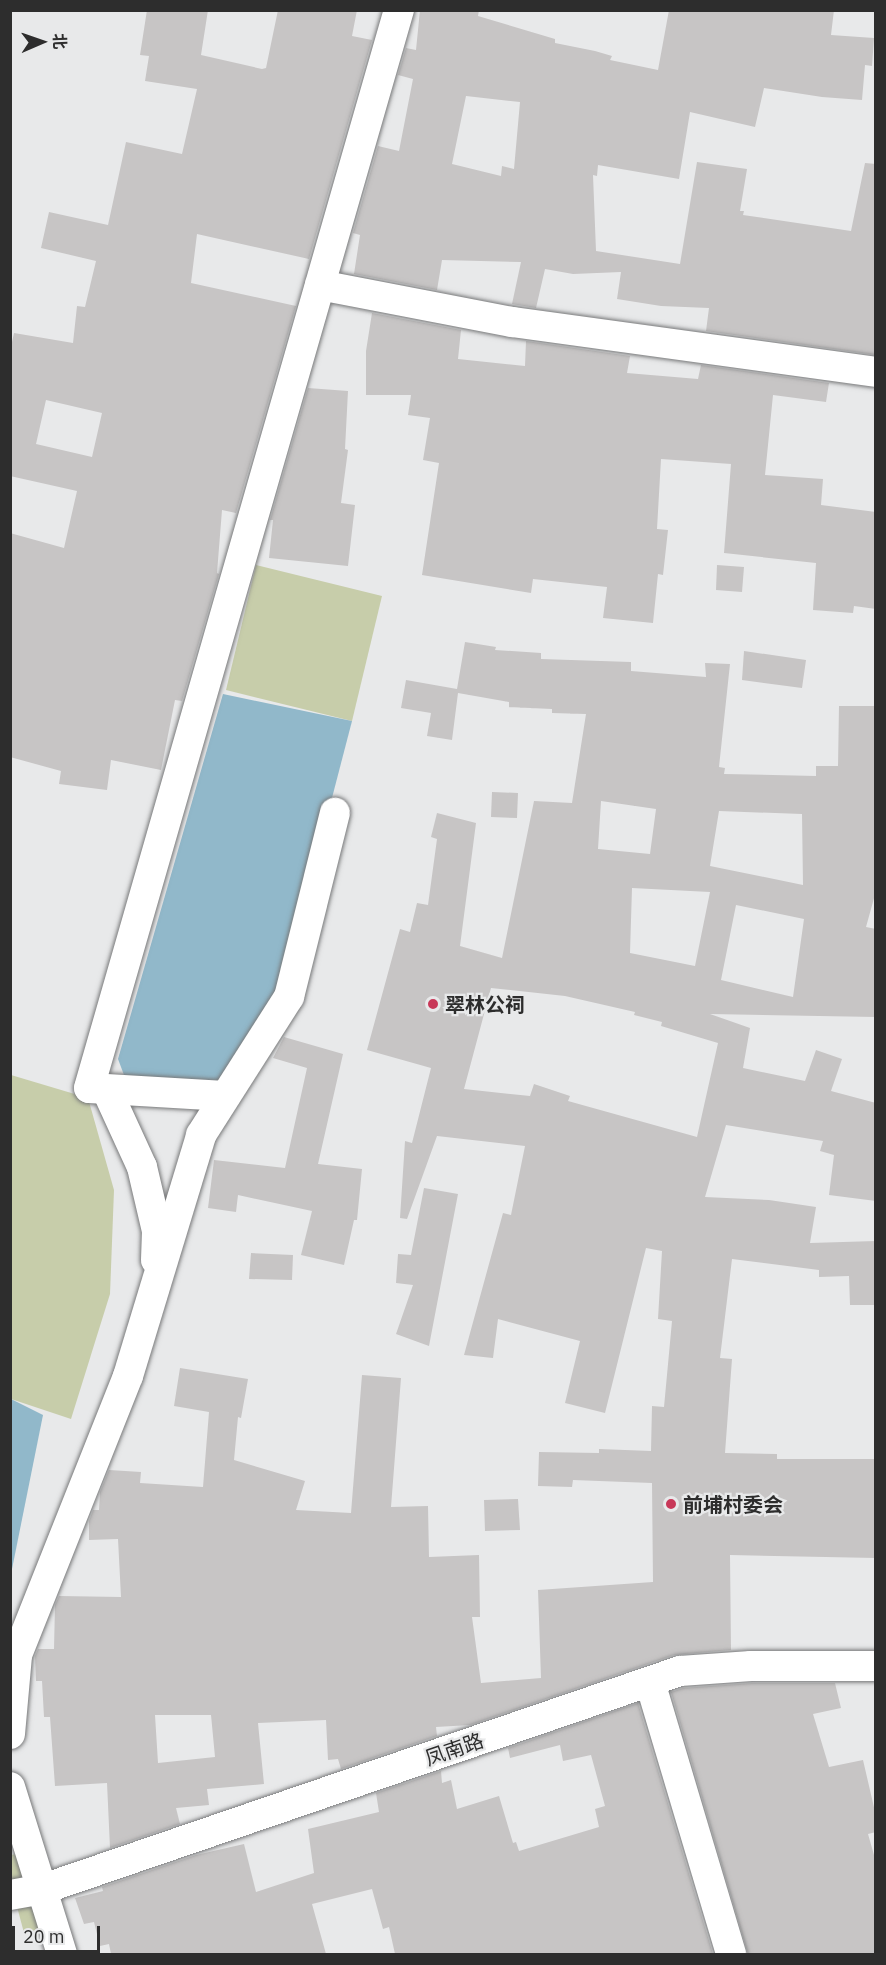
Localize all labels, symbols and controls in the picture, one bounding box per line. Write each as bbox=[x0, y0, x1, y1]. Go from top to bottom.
north arrow bbox=[12, 12, 72, 72]
text: 北 bbox=[50, 33, 70, 50]
place label: 翠林公祠 bbox=[445, 992, 525, 1016]
marker: 翠林公祠 bbox=[426, 997, 440, 1011]
place label: 前埔村委会 bbox=[683, 1492, 783, 1516]
marker: 前埔村委会 bbox=[664, 1497, 678, 1511]
street label: 凤南路 bbox=[422, 1728, 486, 1770]
scale bar bbox=[15, 1914, 104, 1952]
text: 20 m bbox=[23, 1925, 65, 1948]

